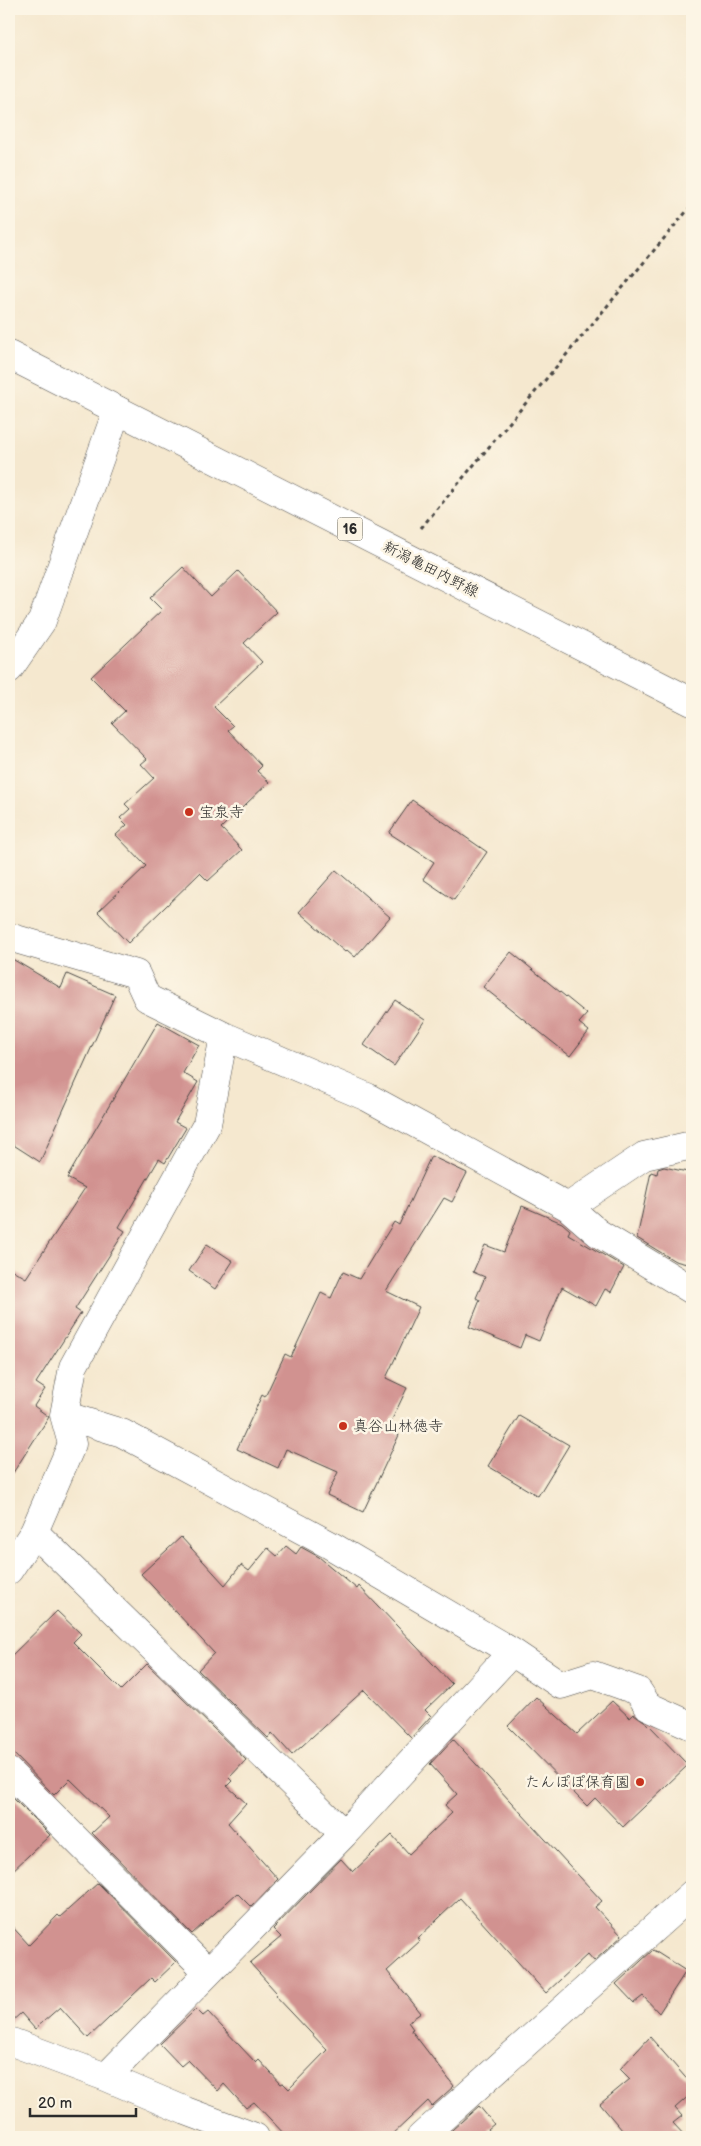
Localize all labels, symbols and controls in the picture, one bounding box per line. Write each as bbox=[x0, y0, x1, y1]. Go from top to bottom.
road number: 16 bbox=[338, 518, 362, 540]
street label: 新潟亀田内野線 bbox=[380, 537, 482, 602]
place label: 宝泉寺 bbox=[199, 803, 244, 822]
marker: 宝泉寺 bbox=[183, 806, 195, 818]
place label: 真谷山林徳寺 bbox=[353, 1417, 443, 1436]
marker: 真谷山林徳寺 bbox=[337, 1420, 349, 1432]
place label: たんぽぽ保育園 bbox=[525, 1773, 630, 1792]
marker: たんぽぽ保育園 bbox=[634, 1776, 646, 1788]
scale bar bbox=[30, 2086, 136, 2118]
text: 20 m bbox=[38, 2094, 72, 2113]

